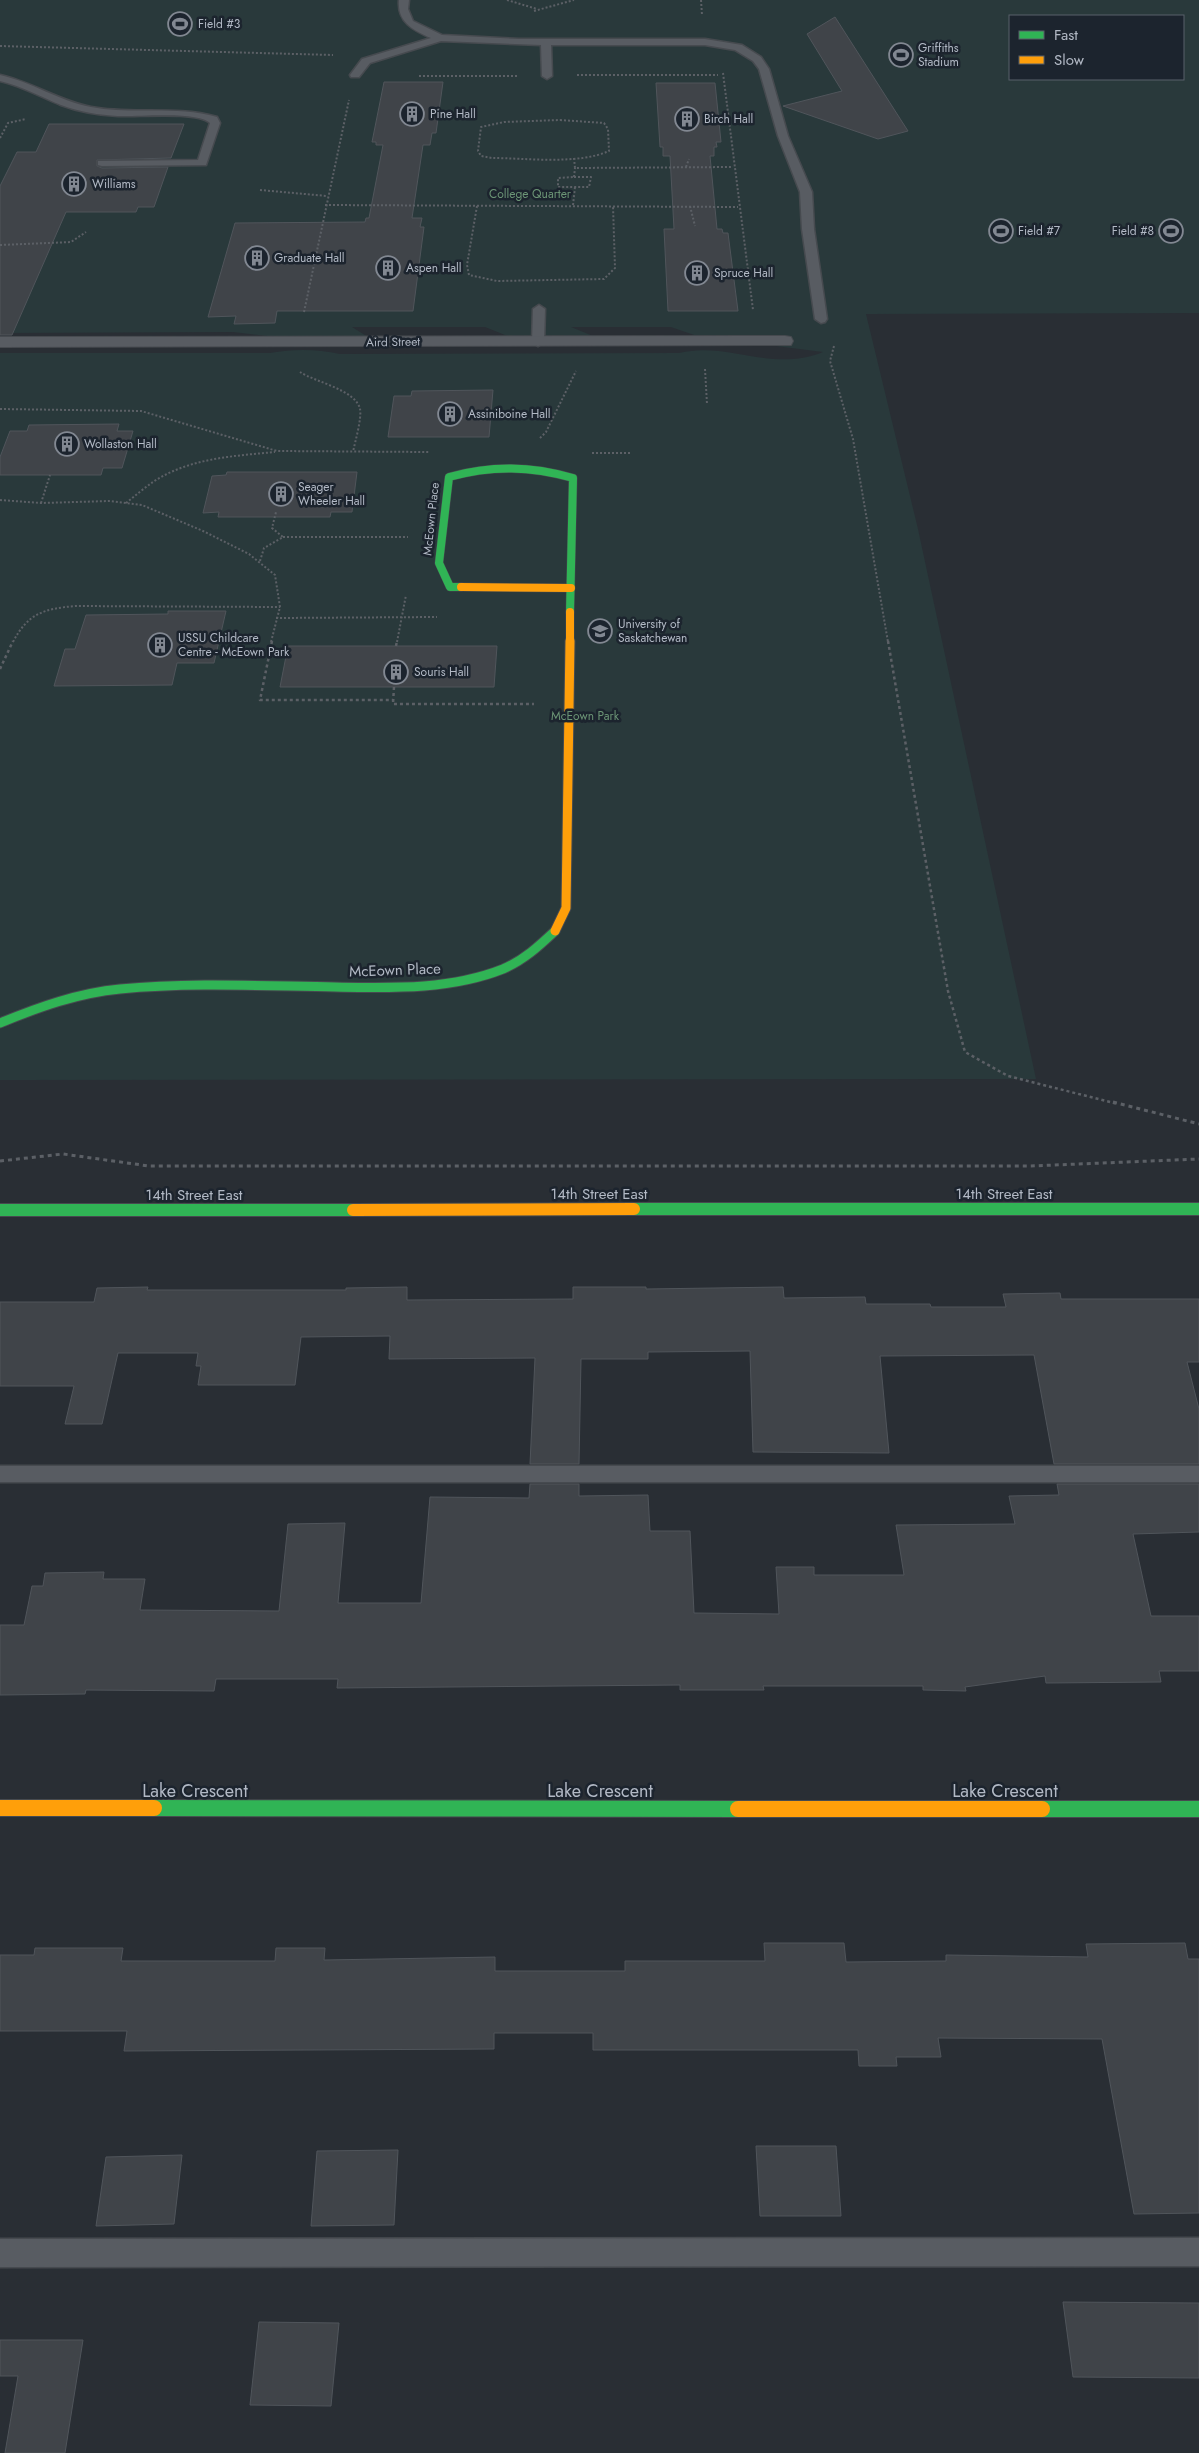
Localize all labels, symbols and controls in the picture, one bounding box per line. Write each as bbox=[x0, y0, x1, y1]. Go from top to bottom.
sports icon: Field #3 bbox=[167, 11, 193, 37]
place label: Field #3 bbox=[198, 15, 241, 33]
legend bbox=[1009, 15, 1184, 80]
text: Fast bbox=[1054, 24, 1078, 46]
place label: Griffiths Stadium bbox=[918, 39, 959, 71]
sports icon: Griffiths Stadium bbox=[888, 42, 914, 68]
text: Slow bbox=[1054, 49, 1085, 71]
building icon: Pine Hall bbox=[399, 101, 425, 127]
place label: Pine Hall bbox=[430, 105, 476, 123]
building icon: Birch Hall bbox=[674, 106, 700, 132]
place label: Birch Hall bbox=[704, 110, 753, 128]
building icon: Williams bbox=[61, 171, 87, 197]
place label: Williams bbox=[92, 175, 136, 193]
park label: College Quarter bbox=[489, 185, 572, 203]
sports icon: Field #7 bbox=[988, 218, 1014, 244]
sports icon: Field #8 bbox=[1158, 218, 1184, 244]
place label: Field #7 bbox=[1018, 222, 1061, 240]
place label: Field #8 bbox=[1112, 222, 1154, 240]
building icon: Graduate Hall bbox=[244, 245, 270, 271]
place label: Graduate Hall bbox=[274, 249, 345, 267]
building icon: Aspen Hall bbox=[375, 255, 401, 281]
place label: Aspen Hall bbox=[406, 259, 462, 277]
building icon: Spruce Hall bbox=[684, 260, 710, 286]
place label: Spruce Hall bbox=[714, 264, 773, 282]
street label: Aird Street bbox=[366, 333, 420, 351]
building icon: Assiniboine Hall bbox=[437, 401, 463, 427]
place label: Assiniboine Hall bbox=[468, 405, 551, 423]
building icon: Wollaston Hall bbox=[54, 431, 80, 457]
place label: Wollaston Hall bbox=[84, 435, 157, 453]
place label: Seager Wheeler Hall bbox=[298, 478, 365, 510]
building icon: Seager Wheeler Hall bbox=[268, 481, 294, 507]
street label: McEown Place bbox=[418, 482, 444, 556]
place label: University of Saskatchewan bbox=[618, 615, 687, 647]
school or university icon: University of Saskatchewan bbox=[587, 618, 613, 644]
place label: USSU Childcare Centre - McEown Park bbox=[178, 629, 290, 661]
building icon: USSU Childcare Centre - McEown Park bbox=[147, 632, 173, 658]
building icon: Souris Hall bbox=[383, 659, 409, 685]
place label: Souris Hall bbox=[414, 663, 469, 681]
park label: McEown Park bbox=[551, 707, 620, 725]
street label: McEown Place bbox=[349, 957, 442, 983]
street label: 14th Street East bbox=[551, 1183, 648, 1205]
street label: 14th Street East bbox=[956, 1183, 1053, 1205]
street label: 14th Street East bbox=[146, 1184, 243, 1206]
street label: Lake Crescent bbox=[142, 1778, 248, 1804]
street label: Lake Crescent bbox=[547, 1778, 653, 1804]
street label: Lake Crescent bbox=[952, 1778, 1058, 1804]

